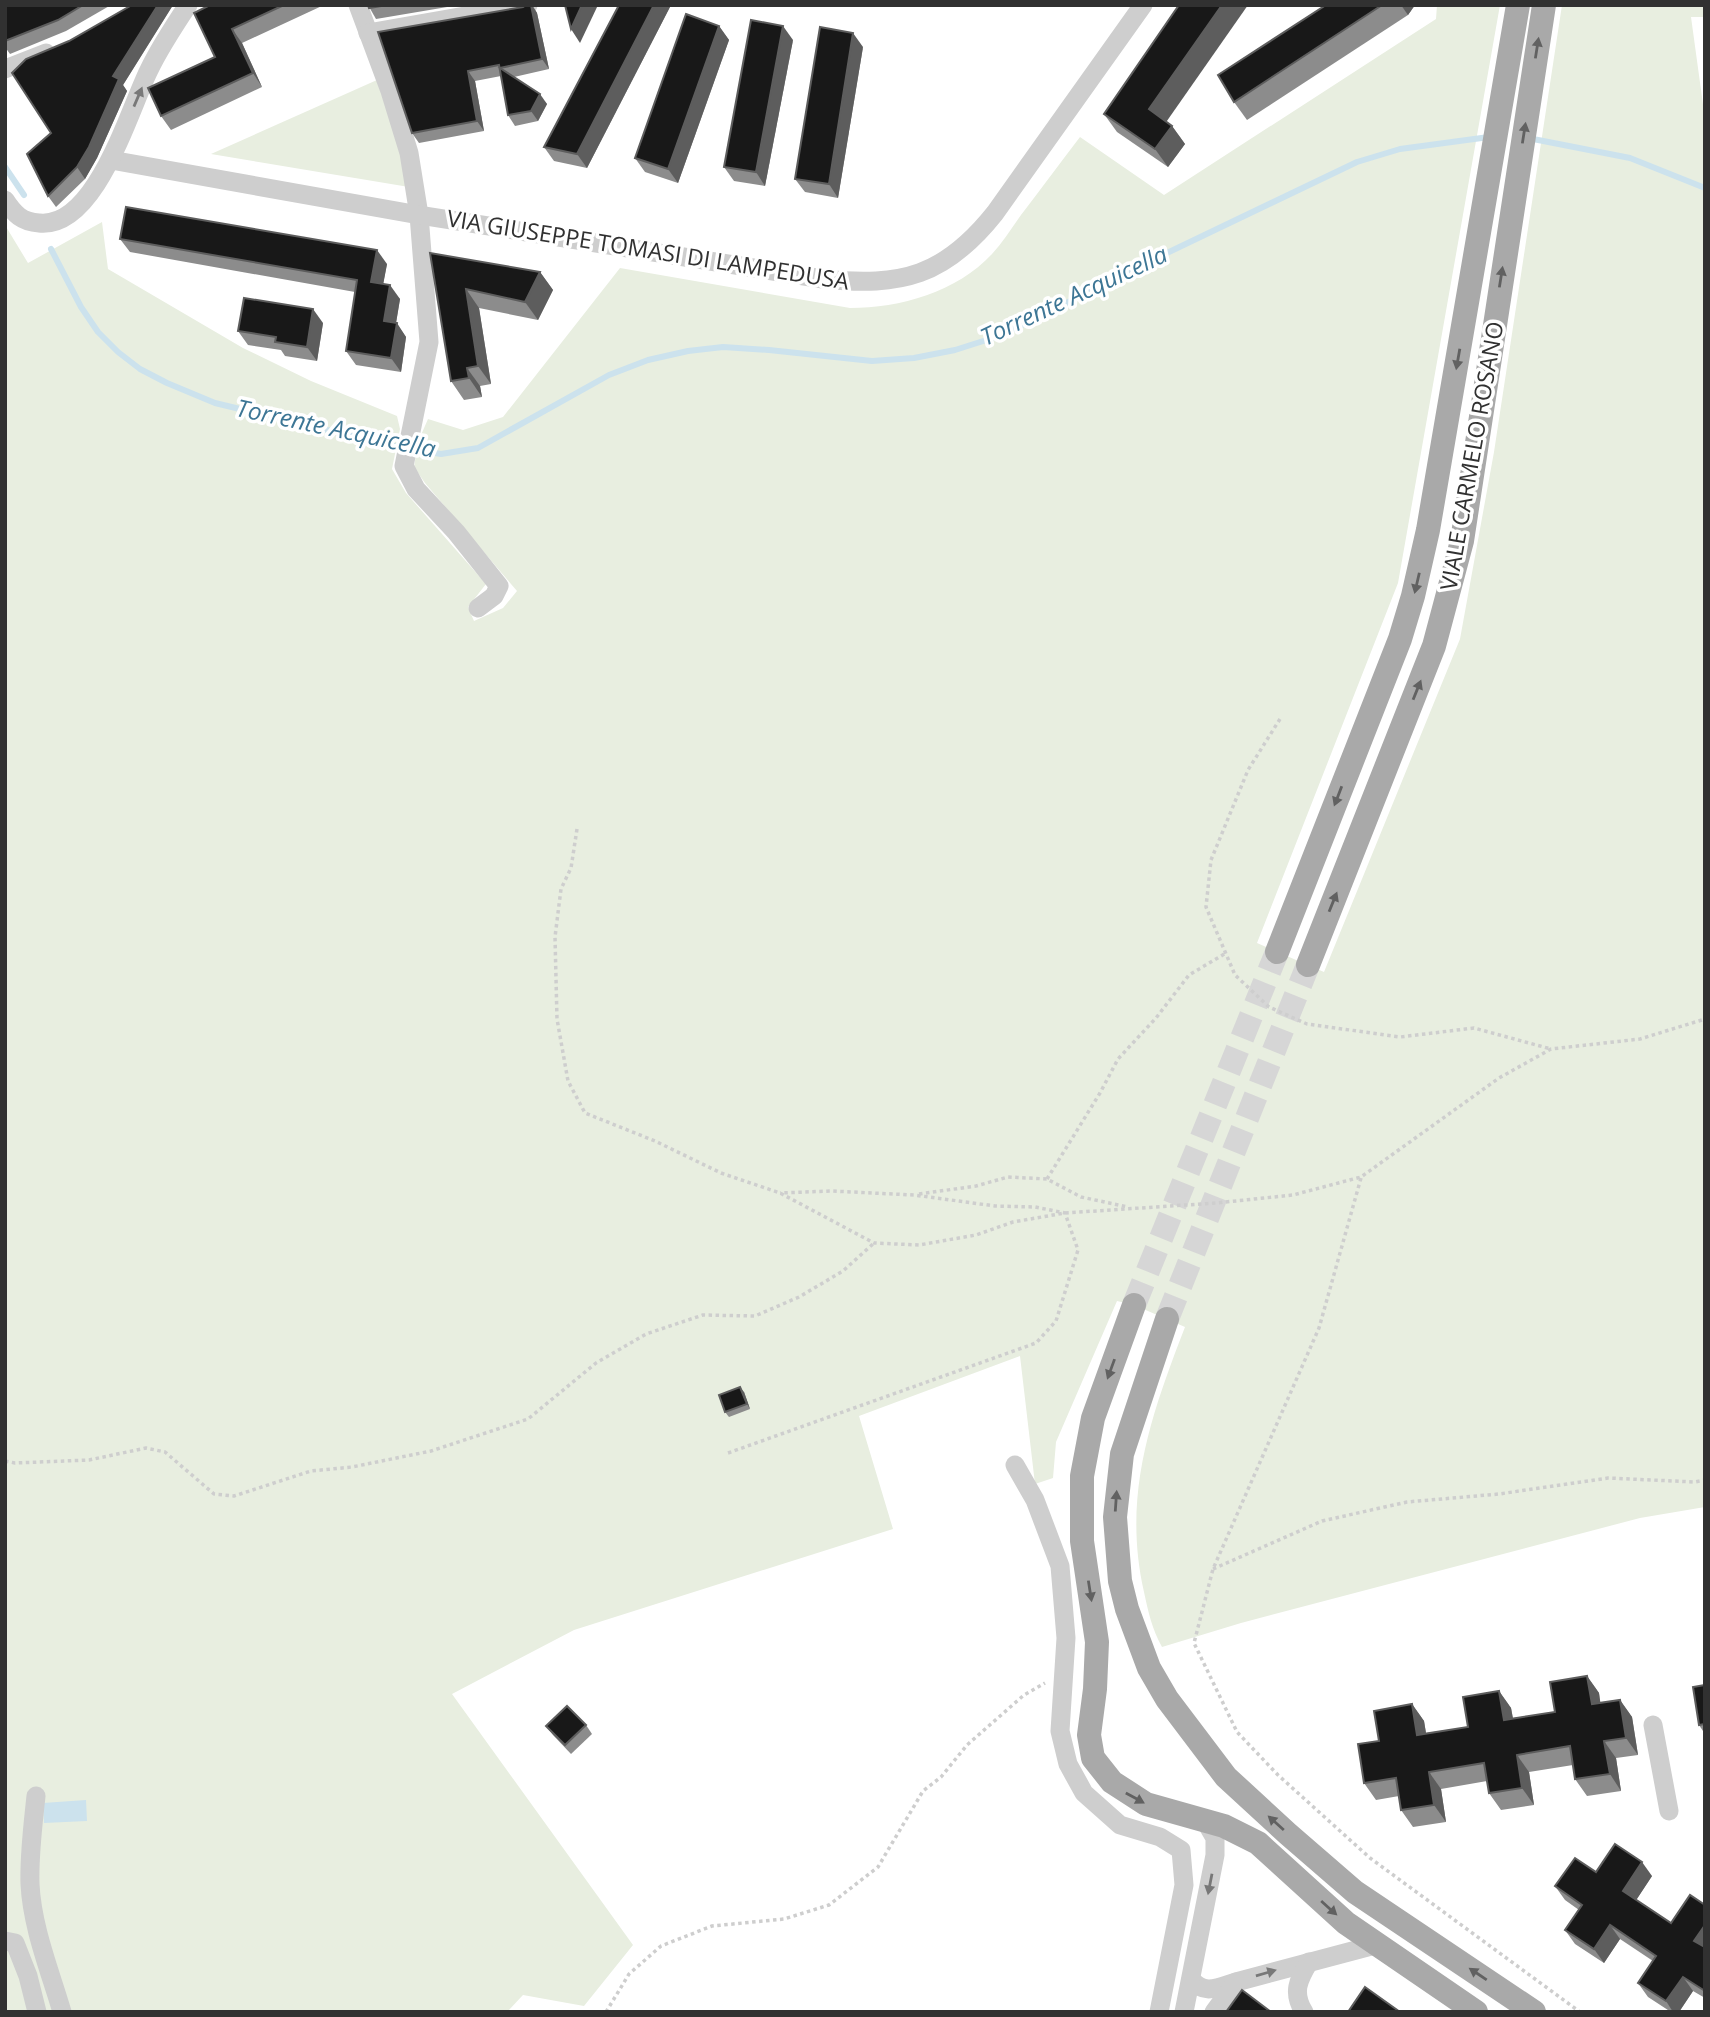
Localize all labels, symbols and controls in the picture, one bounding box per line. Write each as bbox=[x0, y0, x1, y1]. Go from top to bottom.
one-way arrow bbox=[1532, 37, 1543, 59]
one-way arrow bbox=[132, 86, 143, 107]
one-way arrow bbox=[1519, 122, 1530, 144]
street label: VIA GIUSEPPE TOMASI DI LAMPEDUSA bbox=[445, 201, 852, 297]
water label: Torrente Acquicella bbox=[974, 237, 1173, 352]
one-way arrow bbox=[1496, 265, 1507, 287]
street label: VIALE CARMELO ROSANO bbox=[1432, 319, 1510, 593]
one-way arrow bbox=[1452, 348, 1463, 370]
water label: Torrente Acquicella bbox=[234, 390, 439, 465]
one-way arrow bbox=[1411, 572, 1422, 594]
one-way arrow bbox=[1411, 679, 1422, 700]
one-way arrow bbox=[1332, 786, 1343, 807]
one-way arrow bbox=[1327, 891, 1338, 912]
one-way arrow bbox=[1105, 1358, 1116, 1379]
one-way arrow bbox=[1111, 1490, 1122, 1512]
one-way arrow bbox=[1085, 1580, 1096, 1602]
one-way arrow bbox=[1126, 1792, 1145, 1804]
one-way arrow bbox=[1268, 1816, 1285, 1832]
one-way arrow bbox=[1204, 1873, 1215, 1895]
one-way arrow bbox=[1320, 1899, 1337, 1915]
one-way arrow bbox=[1255, 1967, 1276, 1977]
one-way arrow bbox=[1468, 1968, 1487, 1981]

